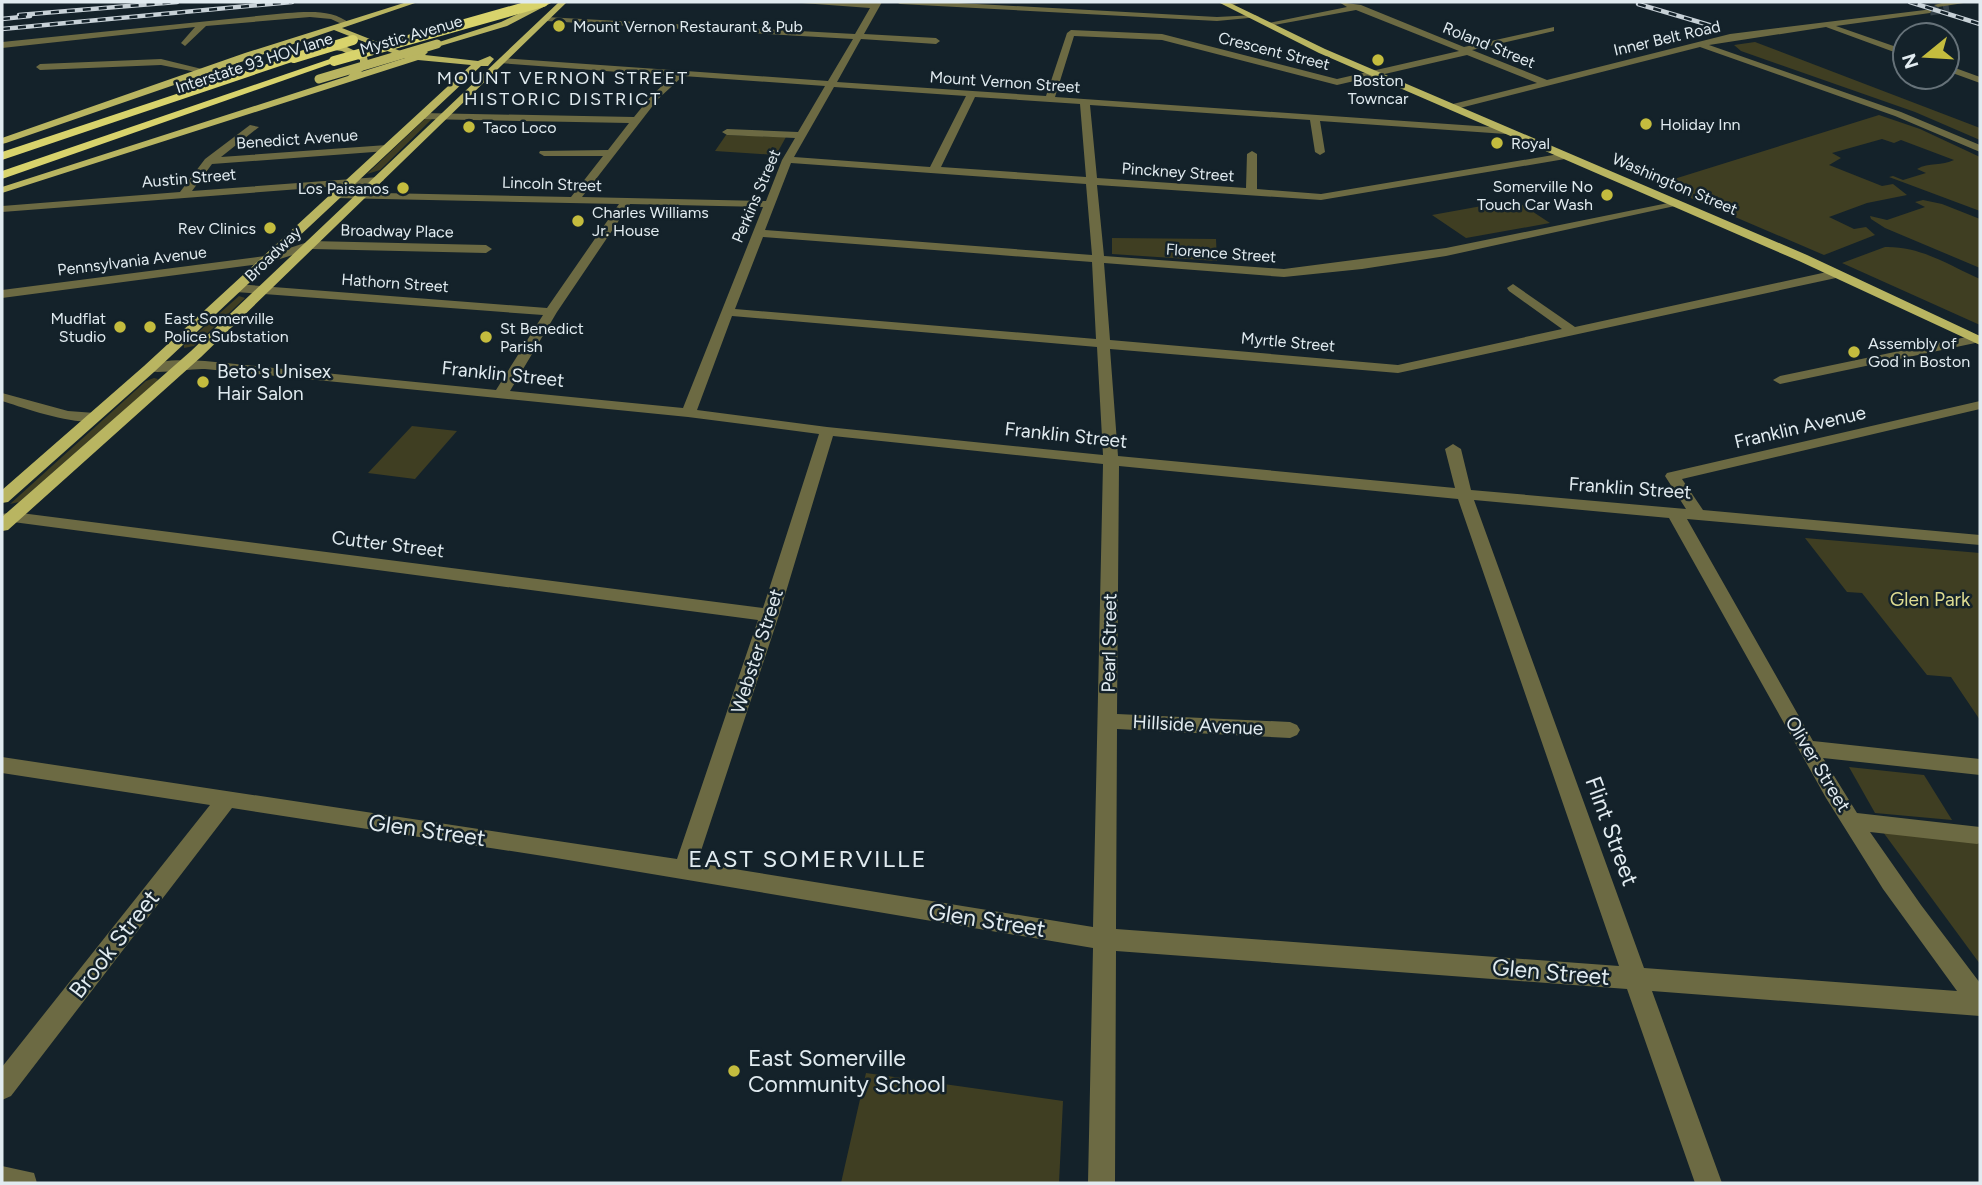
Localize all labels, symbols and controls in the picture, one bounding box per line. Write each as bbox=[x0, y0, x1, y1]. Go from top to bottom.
street label: Mystic Avenue bbox=[357, 11, 465, 59]
street label: Inner Belt Road bbox=[1612, 16, 1722, 60]
place label: Mount Vernon Restaurant & Pub bbox=[573, 17, 803, 36]
marker: Mount Vernon Restaurant & Pub bbox=[551, 18, 567, 34]
street label: Roland Street bbox=[1440, 18, 1538, 72]
north arrow bbox=[1891, 21, 1961, 91]
street label: Crescent Street bbox=[1216, 28, 1332, 74]
street label: Interstate 93 HOV lane bbox=[173, 29, 335, 97]
text: N bbox=[1897, 51, 1924, 72]
marker: Boston Towncar bbox=[1370, 52, 1386, 68]
district label: MOUNT VERNON STREET HISTORIC DISTRICT bbox=[437, 67, 689, 110]
street label: Mount Vernon Street bbox=[929, 67, 1081, 97]
place label: Boston Towncar bbox=[1348, 71, 1409, 108]
place label: Holiday Inn bbox=[1660, 115, 1741, 134]
marker: Holiday Inn bbox=[1638, 116, 1654, 132]
place label: Taco Loco bbox=[483, 118, 556, 137]
marker: Taco Loco bbox=[461, 119, 477, 135]
street label: Benedict Avenue bbox=[235, 125, 359, 153]
place label: Royal bbox=[1511, 134, 1550, 153]
marker: Royal bbox=[1489, 135, 1505, 151]
street label: Perkins Street bbox=[728, 146, 784, 246]
street label: Washington Street bbox=[1609, 149, 1741, 219]
street label: Pinckney Street bbox=[1121, 159, 1235, 185]
street label: Austin Street bbox=[141, 164, 237, 192]
street label: Lincoln Street bbox=[502, 173, 602, 195]
place label: Somerville No Touch Car Wash bbox=[1477, 177, 1593, 214]
place label: Los Paisanos bbox=[298, 179, 389, 198]
marker: Los Paisanos bbox=[395, 180, 411, 196]
marker: Somerville No Touch Car Wash bbox=[1599, 187, 1615, 203]
place label: Charles Williams Jr. House bbox=[592, 203, 709, 240]
marker: Charles Williams Jr. House bbox=[570, 213, 586, 229]
place label: Rev Clinics bbox=[178, 219, 256, 238]
marker: Rev Clinics bbox=[262, 220, 278, 236]
street label: Broadway Place bbox=[340, 221, 454, 241]
street label: Broadway bbox=[241, 222, 305, 285]
street label: Florence Street bbox=[1165, 240, 1277, 266]
street label: Pennsylvania Avenue bbox=[56, 242, 208, 280]
street label: Hathorn Street bbox=[341, 270, 449, 296]
place label: Mudflat Studio bbox=[51, 309, 106, 346]
place label: East Somerville Police Substation bbox=[164, 309, 289, 346]
marker: Mudflat Studio bbox=[112, 319, 128, 335]
marker: East Somerville Police Substation bbox=[142, 319, 158, 335]
place label: St Benedict Parish bbox=[500, 319, 584, 356]
street label: Myrtle Street bbox=[1240, 328, 1336, 356]
marker: St Benedict Parish bbox=[478, 329, 494, 345]
place label: Assembly of God in Boston bbox=[1868, 334, 1970, 371]
marker: Assembly of God in Boston bbox=[1846, 344, 1862, 360]
street label: Franklin Street bbox=[441, 356, 565, 392]
place label: Beto's Unisex Hair Salon bbox=[217, 360, 331, 405]
marker: Beto's Unisex Hair Salon bbox=[195, 374, 211, 390]
street label: Franklin Avenue bbox=[1732, 401, 1868, 453]
street label: Franklin Street bbox=[1004, 417, 1128, 453]
street label: Franklin Street bbox=[1568, 472, 1692, 504]
street label: Cutter Street bbox=[330, 526, 446, 562]
street label: Webster Street bbox=[726, 586, 788, 716]
park label: Glen Park bbox=[1890, 588, 1971, 611]
street label: Pearl Street bbox=[1097, 593, 1121, 693]
street label: Hillside Avenue bbox=[1132, 710, 1264, 740]
street label: Oliver Street bbox=[1780, 712, 1856, 816]
street label: Flint Street bbox=[1579, 772, 1645, 890]
street label: Glen Street bbox=[367, 808, 487, 852]
district label: EAST SOMERVILLE bbox=[688, 844, 928, 873]
street label: Brook Street bbox=[63, 884, 165, 1004]
street label: Glen Street bbox=[927, 897, 1047, 943]
street label: Glen Street bbox=[1491, 953, 1611, 991]
place label: East Somerville Community School bbox=[748, 1044, 946, 1098]
marker: East Somerville Community School bbox=[726, 1063, 742, 1079]

